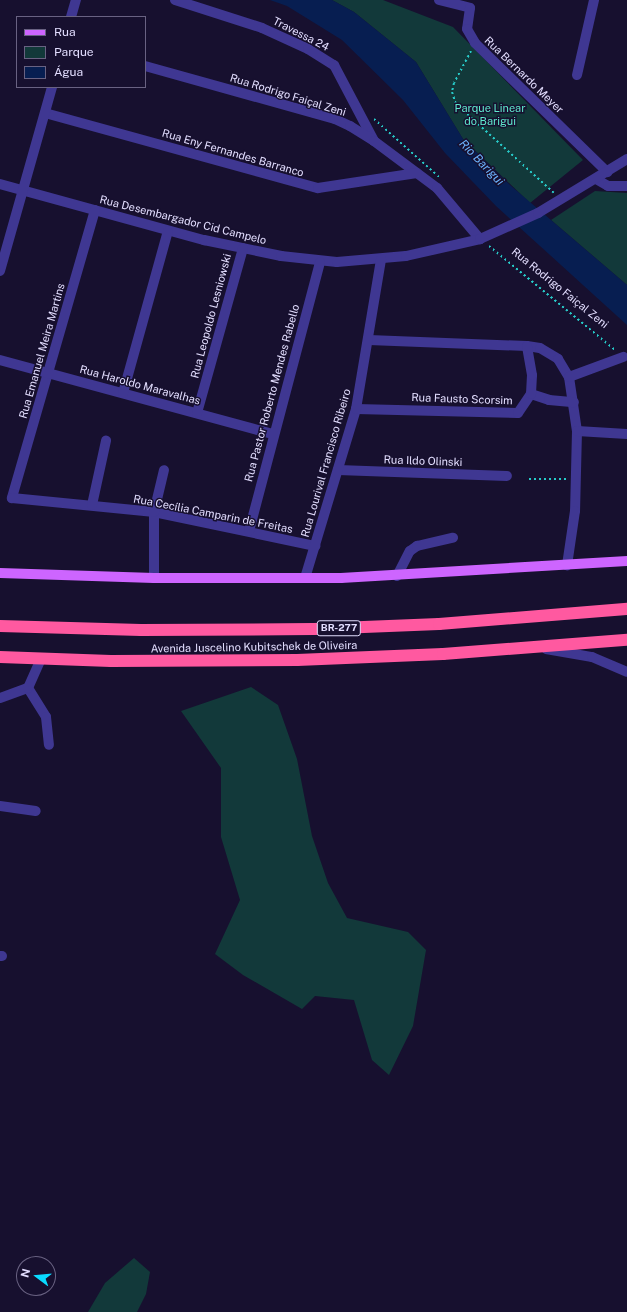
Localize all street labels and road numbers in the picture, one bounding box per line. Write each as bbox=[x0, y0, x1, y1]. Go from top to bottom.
street label: Travessa 24 bbox=[271, 14, 331, 54]
street label: Rua Bernardo Meyer bbox=[482, 34, 566, 116]
street label: Rua Rodrigo Faiçal Zeni bbox=[228, 71, 348, 119]
street label: Rua Eny Fernandes Barranco bbox=[161, 126, 305, 180]
street label: Rua Desembargador Cid Campelo bbox=[98, 193, 268, 247]
street label: Rua Rodrigo Faiçal Zeni bbox=[509, 245, 611, 331]
street label: Rua Leopoldo Lesniowski bbox=[188, 252, 234, 380]
street label: Rua Emanuel Meira Martins bbox=[16, 282, 68, 420]
street label: Rua Pastor Roberto Mendes Rabello bbox=[242, 303, 302, 483]
street label: Rua Haroldo Maravalhas bbox=[78, 363, 202, 407]
street label: Rua Lourival Francisco Ribeiro bbox=[298, 387, 354, 539]
street label: Rua Fausto Scorsim bbox=[411, 391, 513, 407]
street label: Rua Ildo Olinski bbox=[383, 453, 463, 469]
street label: Rua Cecília Camparin de Freitas bbox=[132, 492, 294, 536]
road number: BR-277 bbox=[316, 620, 362, 636]
street label: Avenida Juscelino Kubitschek de Oliveira bbox=[150, 639, 358, 655]

